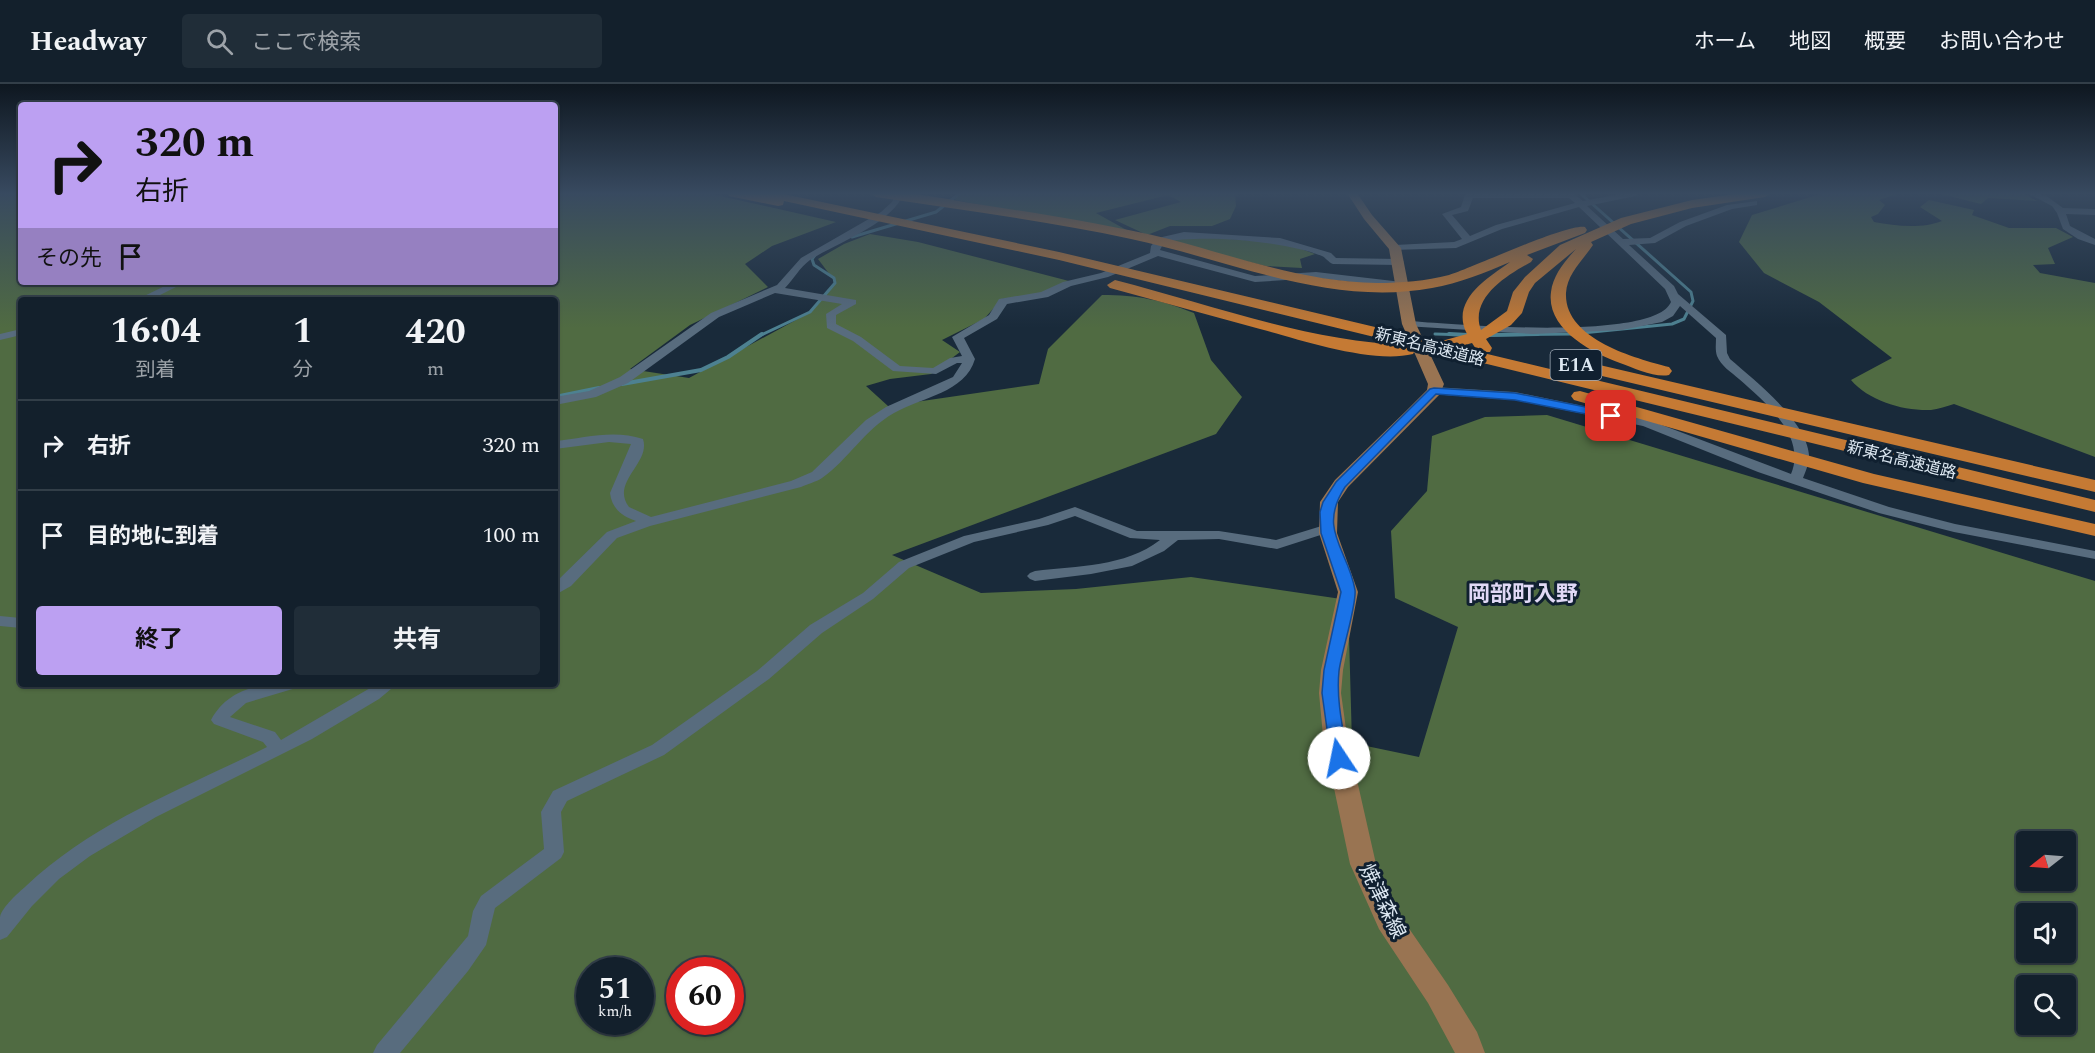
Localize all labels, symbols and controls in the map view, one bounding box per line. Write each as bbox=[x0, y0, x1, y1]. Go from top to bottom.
search box bbox=[182, 14, 602, 68]
text: Headway bbox=[30, 20, 146, 63]
icon: search bbox=[203, 25, 236, 58]
text: ここで検索 bbox=[251, 26, 361, 59]
text: ホーム bbox=[1694, 26, 1756, 58]
text: 地図 bbox=[1789, 26, 1831, 58]
text: 概要 bbox=[1864, 26, 1906, 58]
text: お問い合わせ bbox=[1939, 26, 2065, 58]
text: 320 m bbox=[135, 112, 254, 175]
icon: right bbox=[36, 126, 114, 204]
text: 右折 bbox=[135, 171, 189, 213]
icon: arrive bbox=[114, 240, 147, 273]
text: その先 bbox=[36, 242, 102, 275]
text: 16:04 bbox=[110, 304, 201, 359]
text: 1 bbox=[293, 304, 313, 359]
text: 420 bbox=[405, 305, 466, 360]
street label: 新東名高速道路 bbox=[1373, 322, 1487, 372]
road number: E1A bbox=[1550, 350, 1602, 380]
text: m bbox=[427, 354, 444, 384]
text: 到着 bbox=[135, 355, 175, 385]
text: 分 bbox=[293, 355, 313, 385]
pin bbox=[1585, 390, 1636, 441]
icon: arrive bbox=[1594, 399, 1627, 432]
icon: right bbox=[36, 429, 69, 462]
text: 320 m bbox=[483, 429, 540, 462]
text: 右折 bbox=[87, 430, 131, 463]
street label: 新東名高速道路 bbox=[1845, 435, 1959, 485]
icon: arrive bbox=[36, 519, 69, 552]
text: 100 m bbox=[483, 519, 540, 552]
text: 目的地に到着 bbox=[87, 520, 219, 553]
district label: 岡部町入野 bbox=[1468, 578, 1578, 611]
button: 終了 bbox=[36, 606, 282, 675]
button: 共有 bbox=[294, 606, 540, 675]
position arrow bbox=[1307, 726, 1371, 790]
north arrow bbox=[2016, 831, 2076, 891]
map controls bbox=[2016, 831, 2076, 1035]
street label: 焼津森線 bbox=[1351, 859, 1413, 944]
button: sound bbox=[2016, 903, 2076, 963]
speed limit sign: 60 bbox=[666, 957, 744, 1035]
text: 51 bbox=[598, 966, 632, 1012]
button: search bbox=[2016, 975, 2076, 1035]
text: km/h bbox=[598, 1000, 632, 1023]

